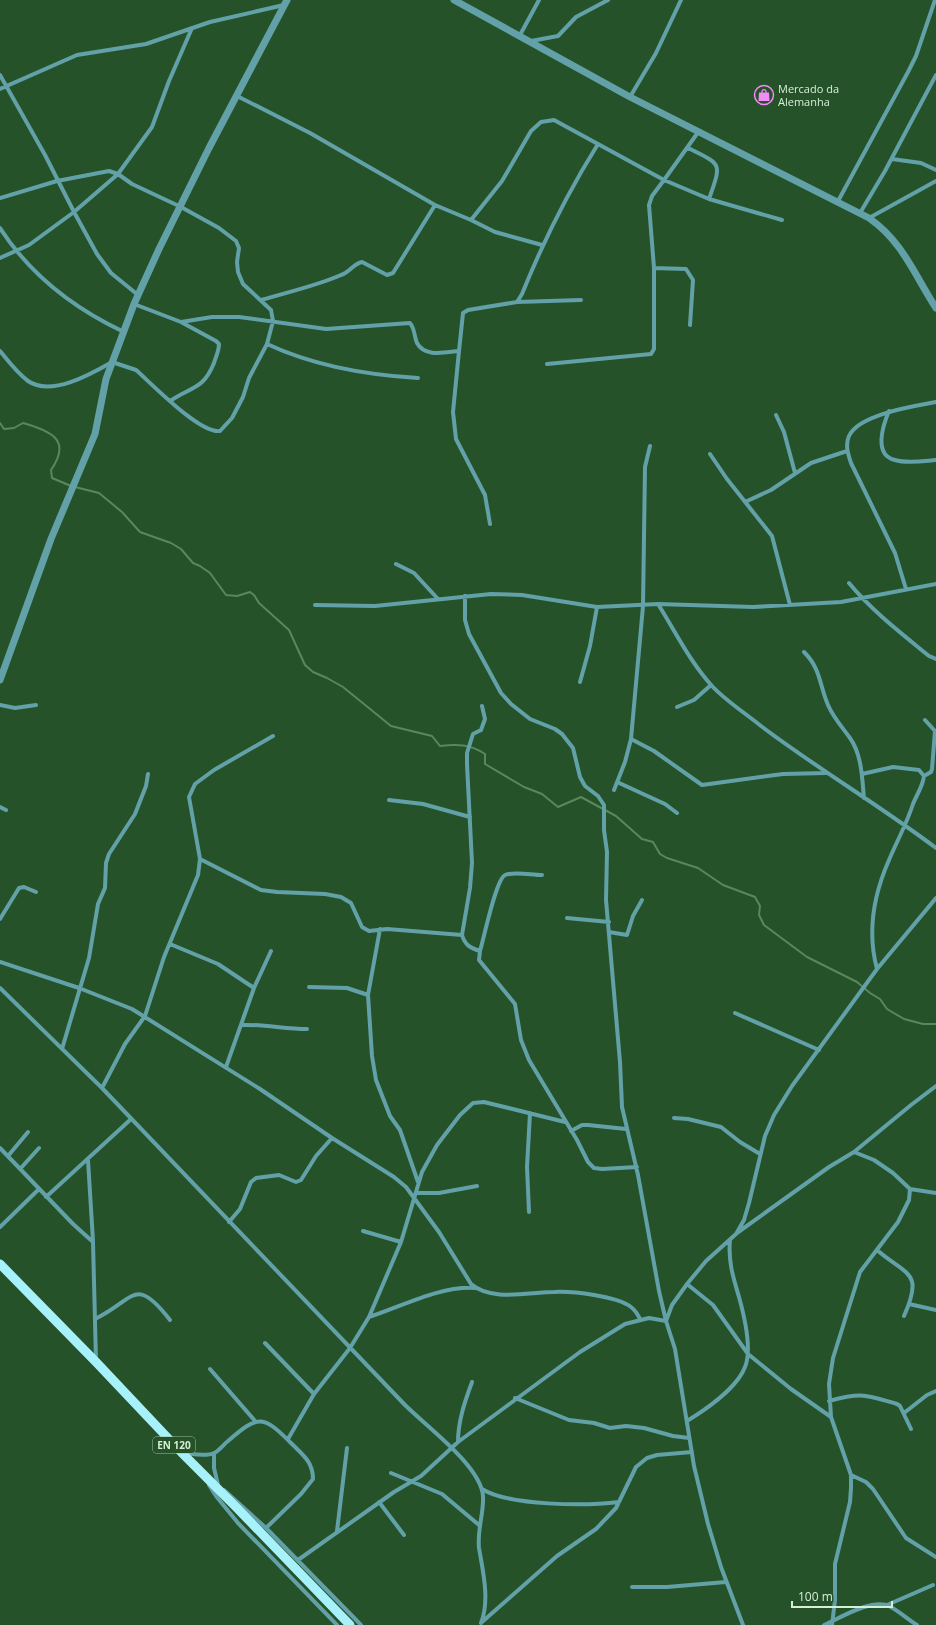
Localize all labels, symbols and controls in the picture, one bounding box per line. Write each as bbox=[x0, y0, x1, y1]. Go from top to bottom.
place label: Mercado da Alemanha bbox=[778, 81, 839, 109]
shop icon: Mercado da Alemanha bbox=[753, 84, 775, 106]
road number: EN 120 bbox=[153, 1437, 195, 1453]
scale bar bbox=[792, 1583, 892, 1609]
text: 100 m bbox=[798, 1588, 833, 1605]

